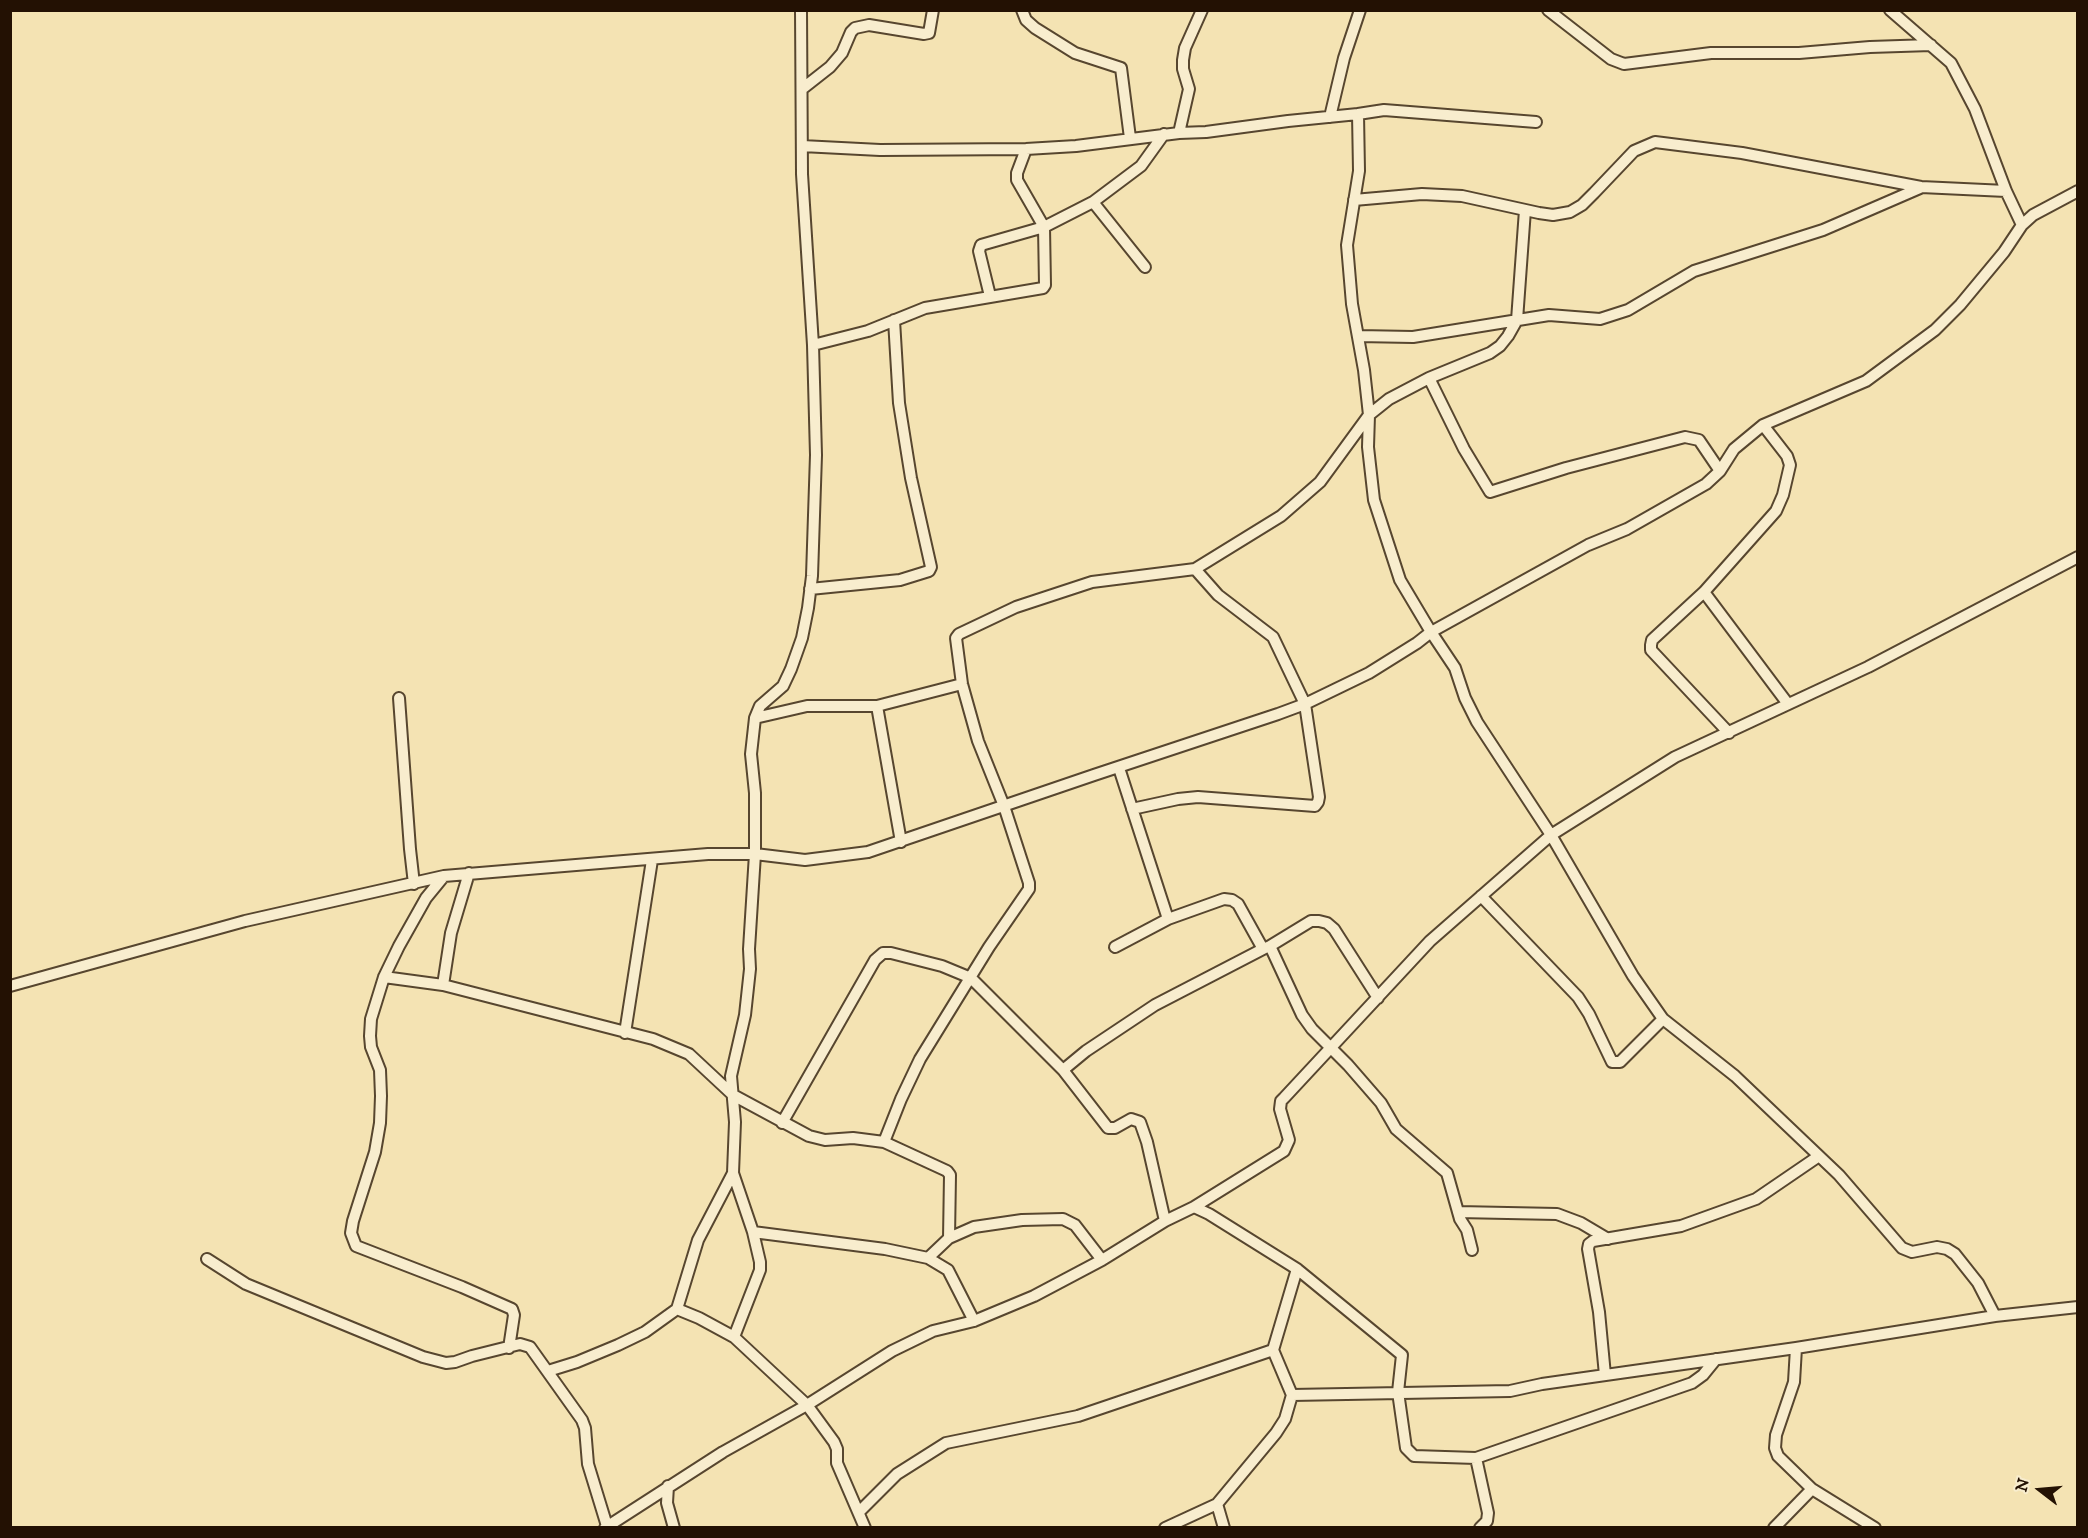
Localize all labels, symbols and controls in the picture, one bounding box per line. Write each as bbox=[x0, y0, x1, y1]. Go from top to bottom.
north arrow bbox=[2010, 1460, 2070, 1520]
text: N bbox=[2011, 1476, 2034, 1494]

